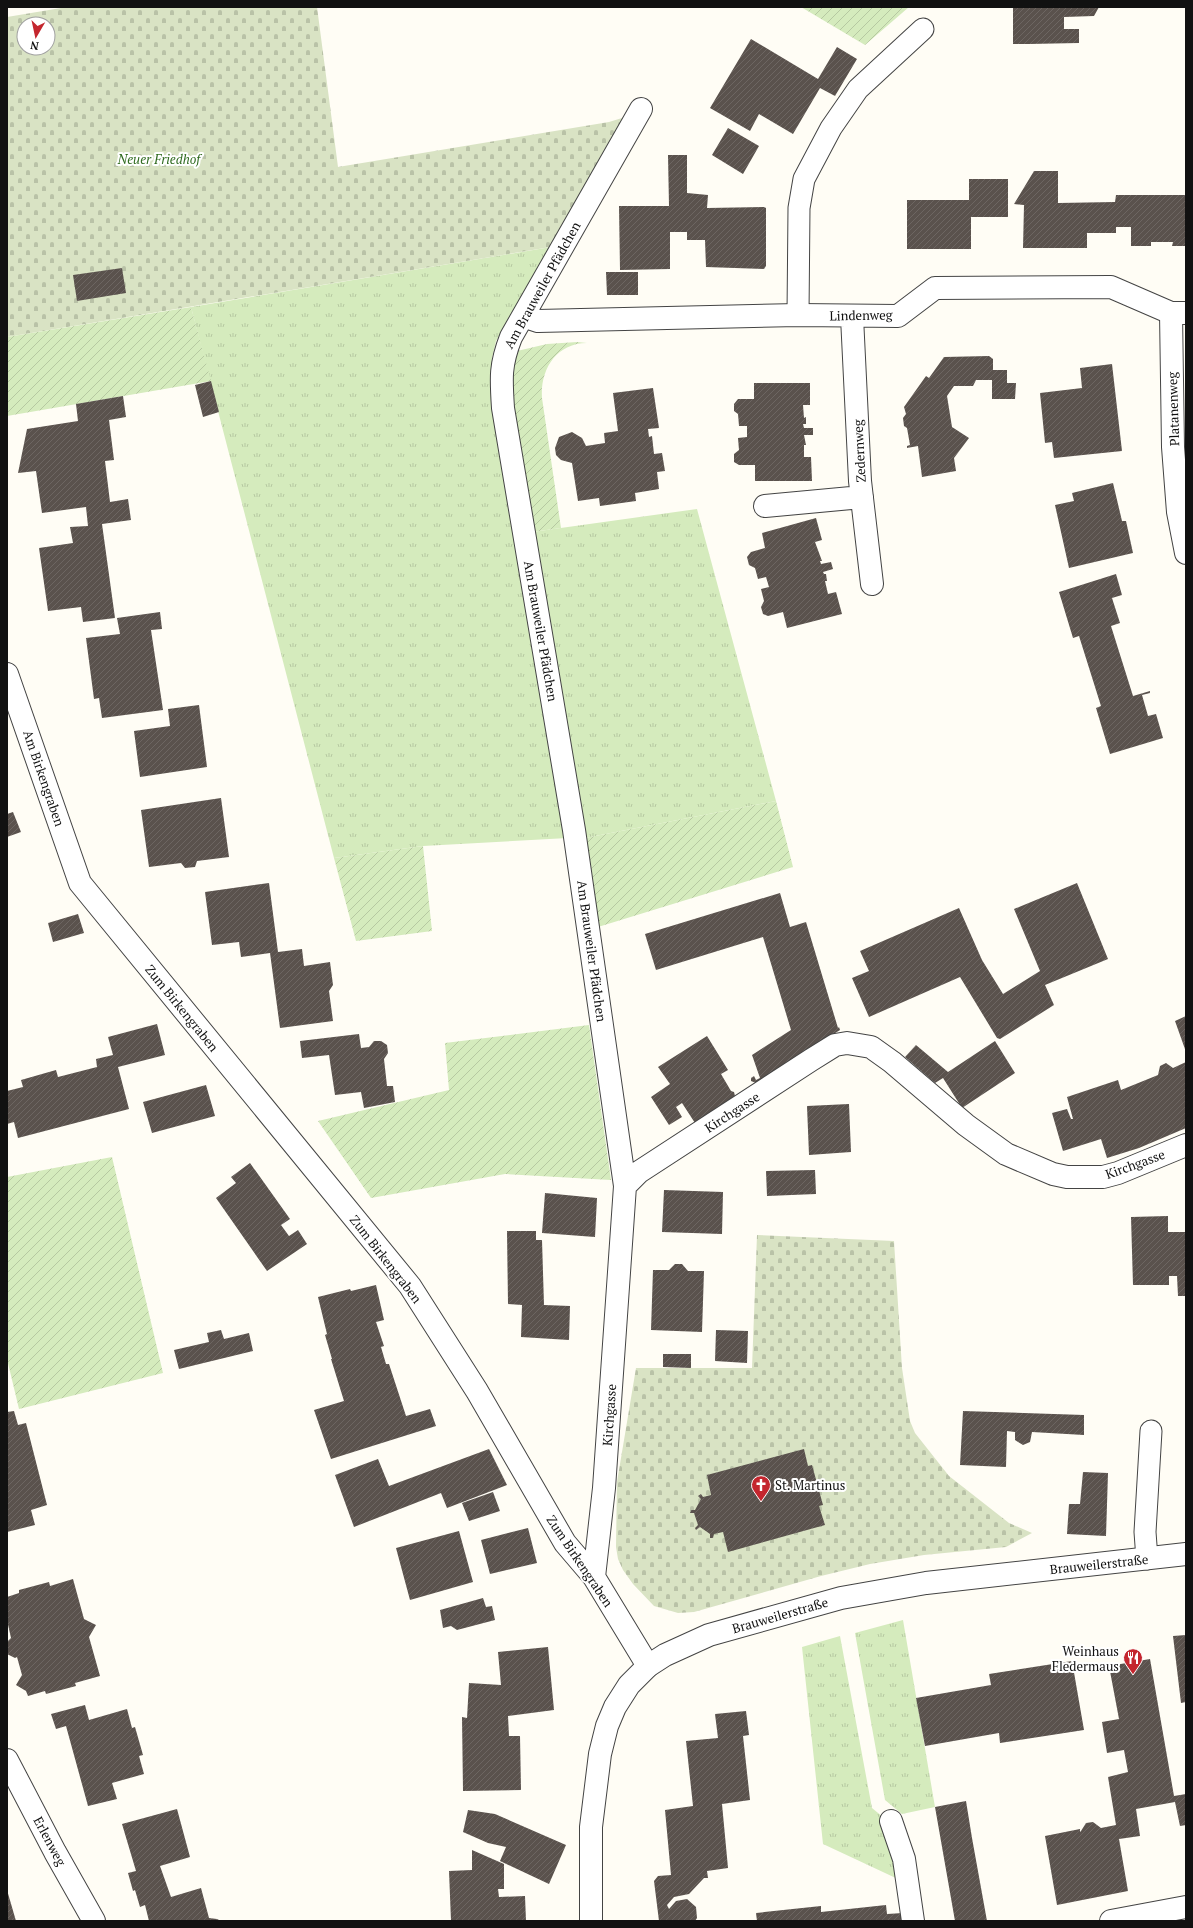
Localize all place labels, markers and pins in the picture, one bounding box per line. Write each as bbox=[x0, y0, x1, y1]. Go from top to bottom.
church icon: St. Martinus bbox=[750, 1474, 772, 1502]
place label: St. Martinus bbox=[775, 1476, 845, 1494]
place label: Weinhaus Fledermaus bbox=[1052, 1642, 1119, 1675]
restaurant icon: Weinhaus Fledermaus bbox=[1122, 1647, 1144, 1675]

